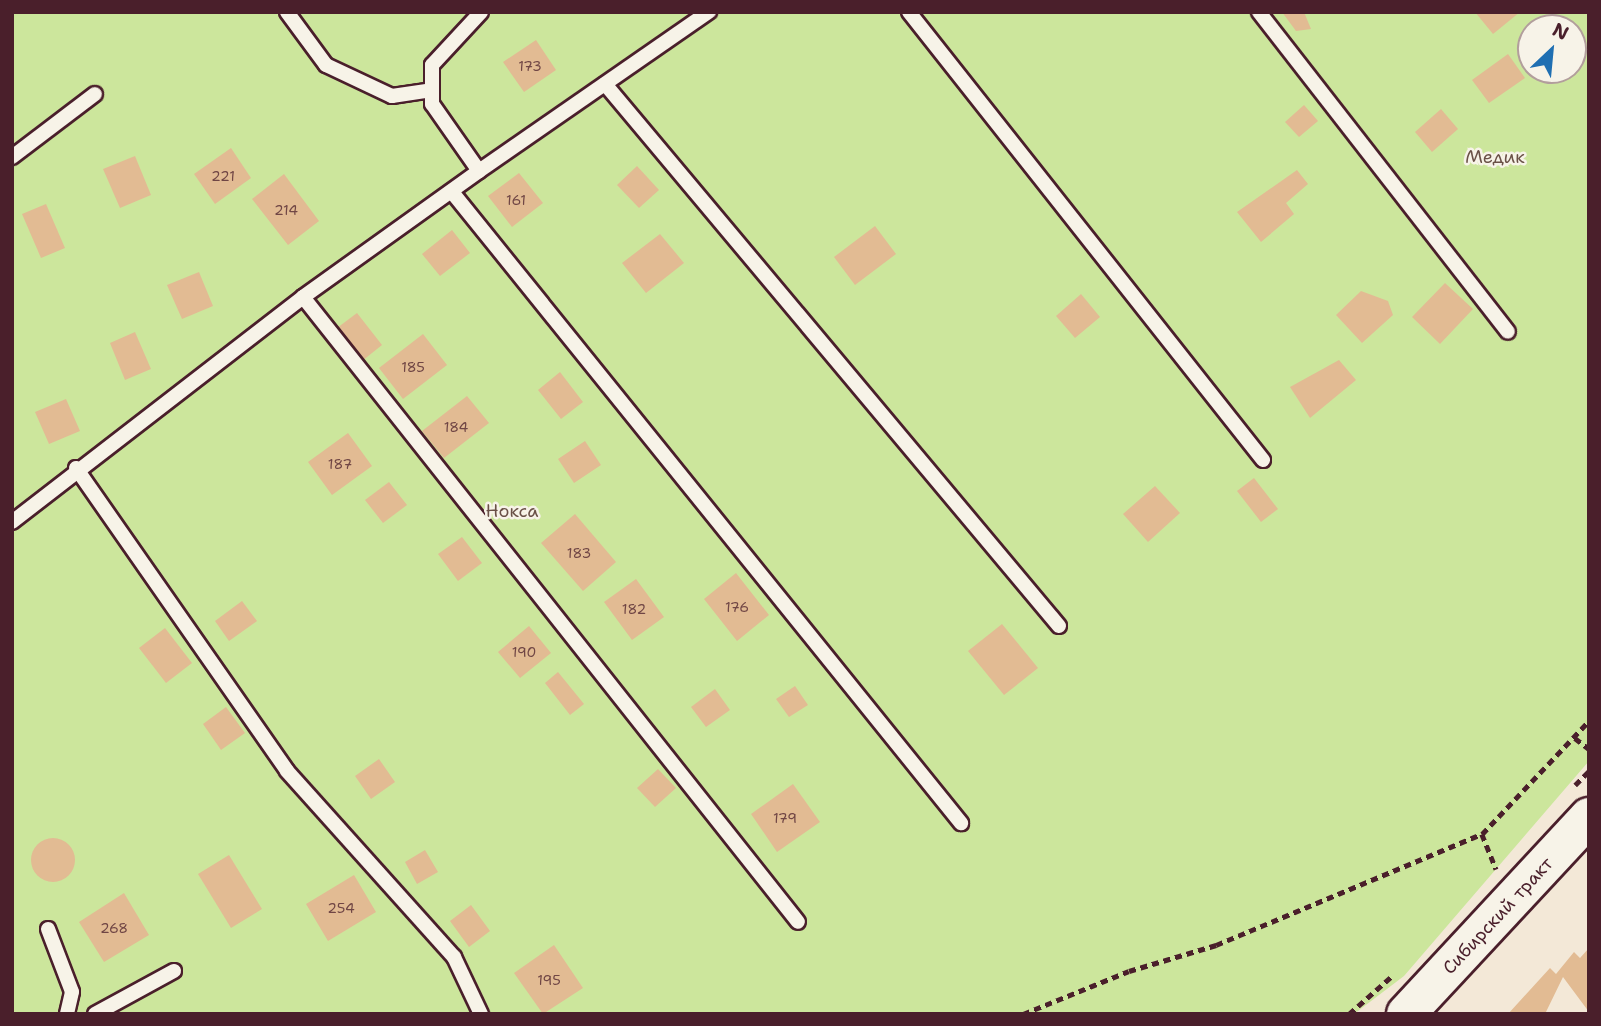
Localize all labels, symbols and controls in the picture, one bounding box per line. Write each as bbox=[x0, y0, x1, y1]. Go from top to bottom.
north arrow bbox=[1517, 14, 1587, 84]
text: N bbox=[1548, 17, 1573, 46]
house number: 173 bbox=[518, 58, 542, 74]
park label: Медик bbox=[1465, 146, 1525, 168]
house number: 221 bbox=[211, 168, 235, 184]
house number: 161 bbox=[506, 192, 526, 208]
house number: 214 bbox=[274, 202, 298, 218]
house number: 185 bbox=[401, 359, 425, 375]
house number: 184 bbox=[444, 419, 468, 435]
house number: 187 bbox=[328, 456, 352, 472]
park label: Нокса bbox=[486, 500, 538, 522]
house number: 183 bbox=[567, 545, 591, 561]
house number: 176 bbox=[725, 599, 749, 615]
house number: 182 bbox=[622, 601, 646, 617]
house number: 190 bbox=[512, 644, 536, 660]
house number: 179 bbox=[773, 810, 797, 826]
street label: Сибирский тракт bbox=[1438, 853, 1558, 979]
house number: 254 bbox=[327, 900, 355, 916]
house number: 268 bbox=[100, 920, 128, 936]
house number: 195 bbox=[537, 972, 561, 988]

